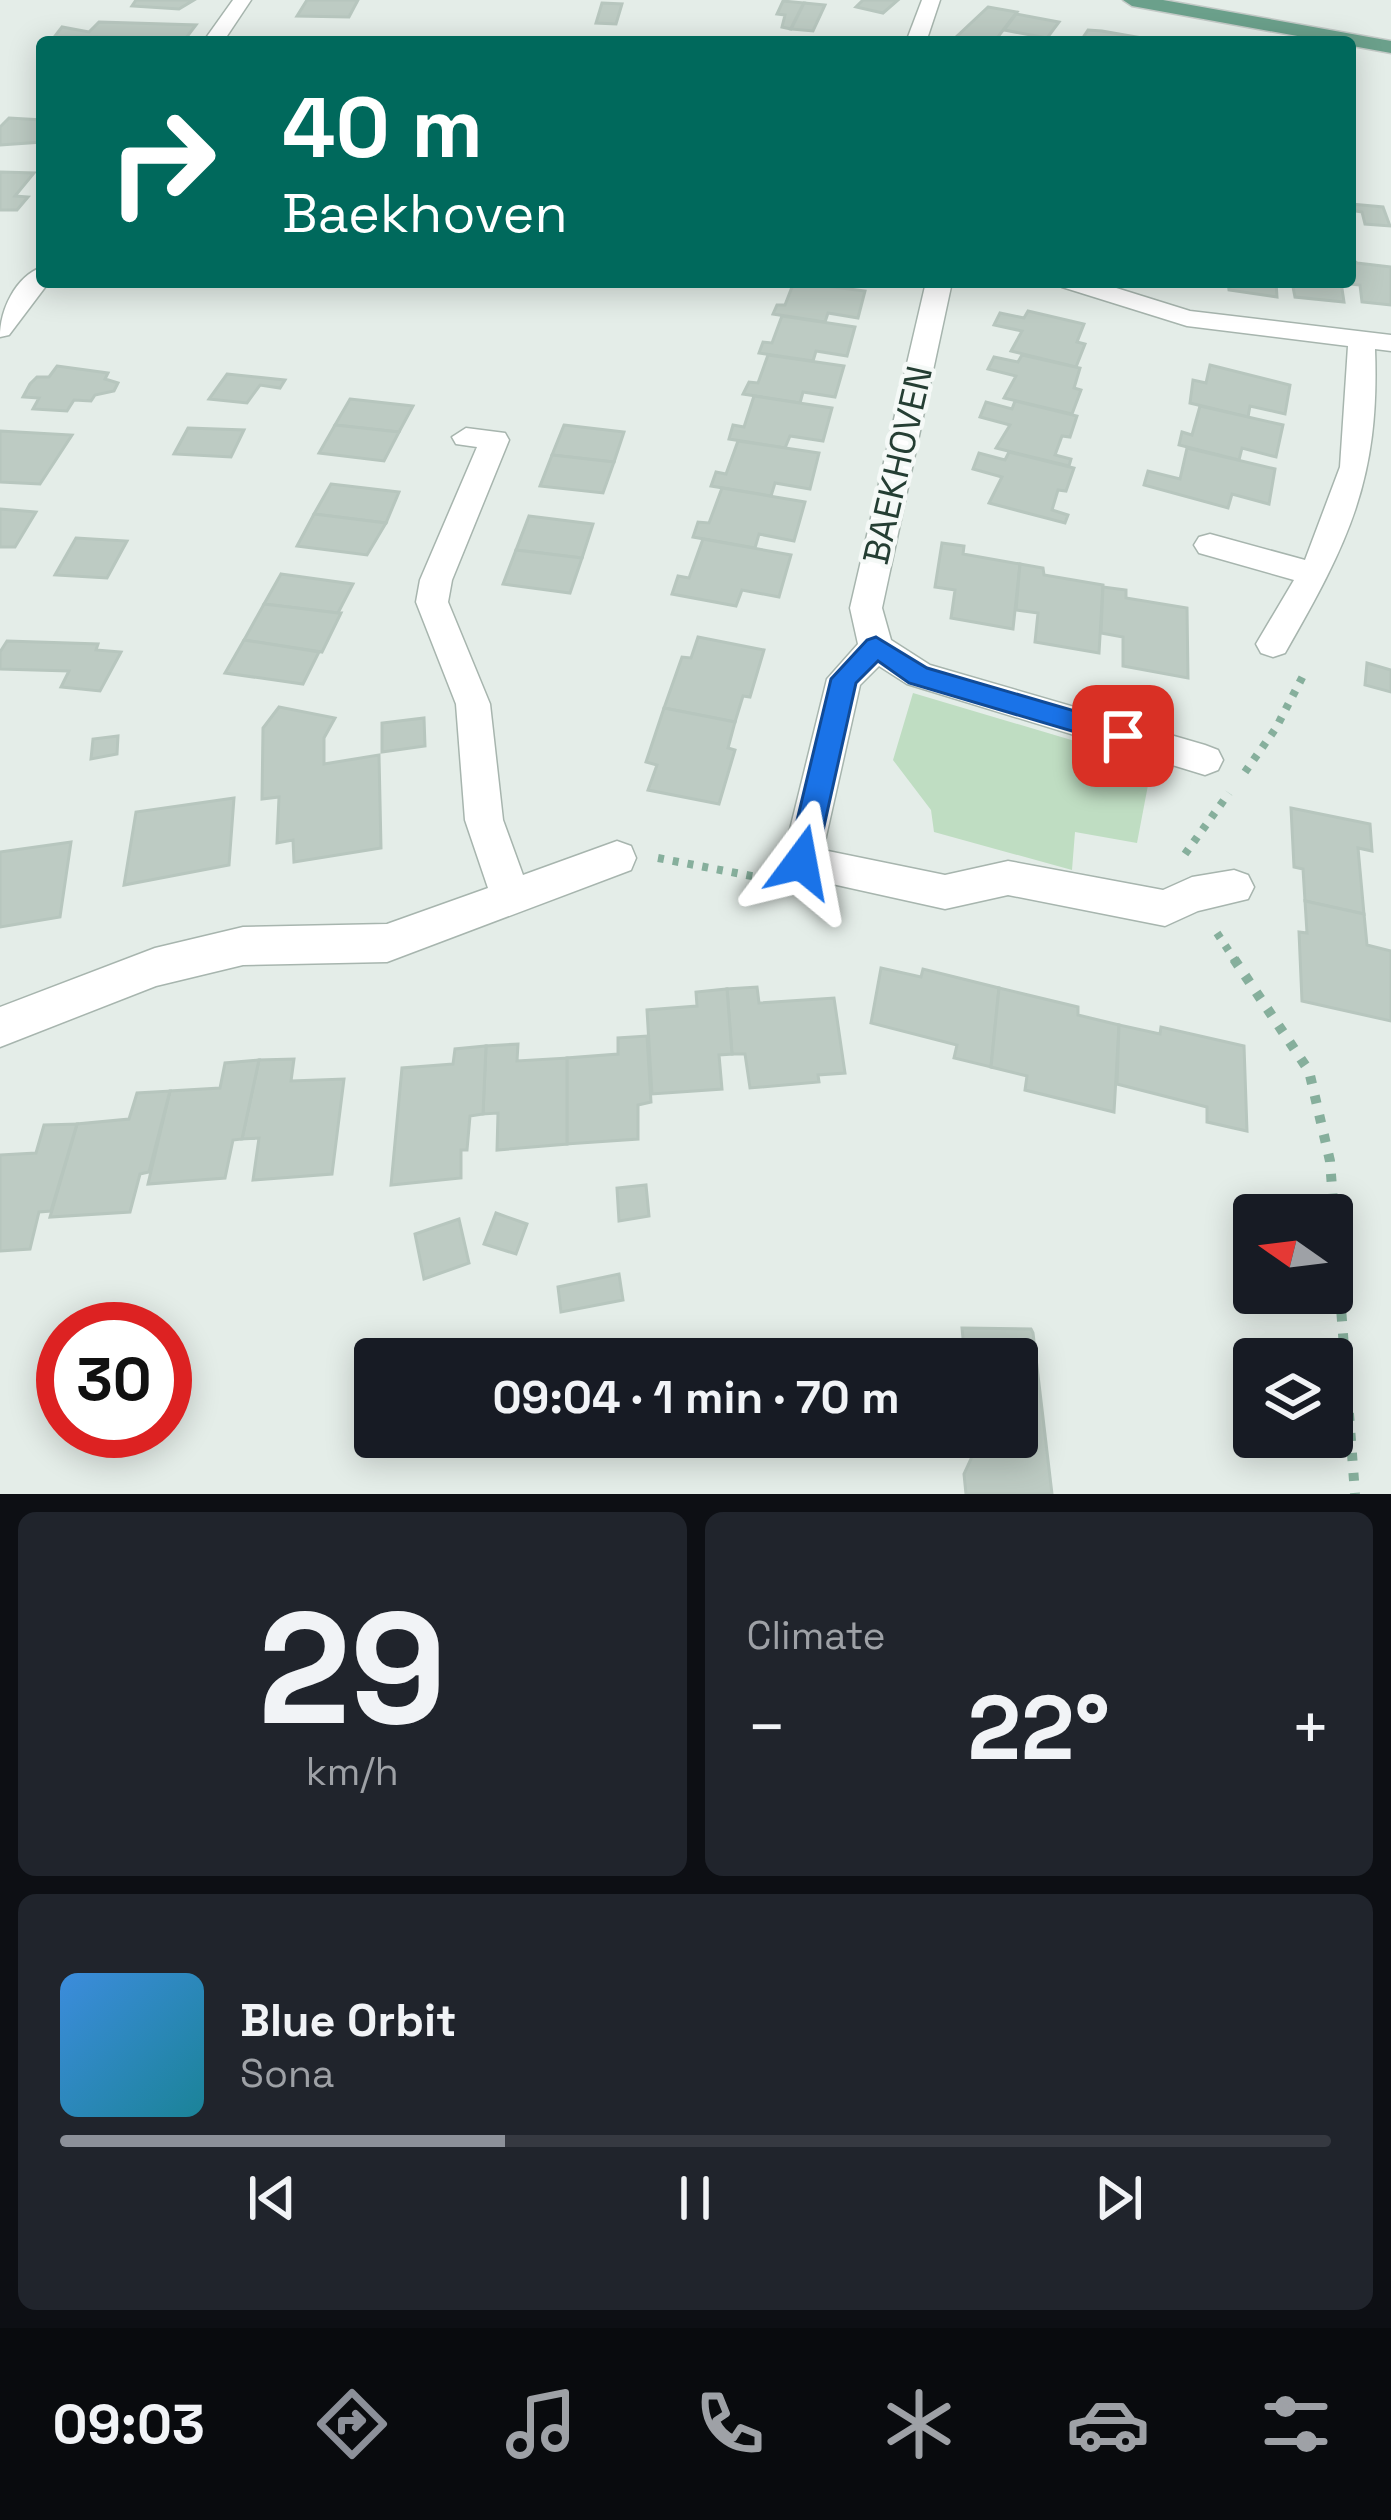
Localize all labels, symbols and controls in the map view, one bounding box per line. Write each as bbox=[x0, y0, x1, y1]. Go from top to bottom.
text: 40 m bbox=[282, 74, 483, 182]
icon: right bbox=[84, 84, 240, 240]
text: Baekhoven bbox=[282, 179, 567, 248]
street label: BAEKHOVEN bbox=[853, 361, 943, 569]
pin bbox=[1072, 685, 1174, 787]
icon: arrive bbox=[1090, 703, 1156, 769]
position arrow bbox=[738, 799, 864, 925]
north arrow bbox=[1233, 1194, 1353, 1314]
map controls bbox=[1233, 1194, 1353, 1458]
speed limit sign: 30 bbox=[36, 1302, 192, 1458]
button: layers bbox=[1233, 1338, 1353, 1458]
text: 09:04 · 1 min · 70 m bbox=[492, 1369, 900, 1426]
text: 29 bbox=[258, 1569, 446, 1769]
text: Climate bbox=[747, 1611, 886, 1660]
text: 22° bbox=[968, 1670, 1110, 1785]
text: − bbox=[747, 1685, 787, 1769]
text: + bbox=[1290, 1685, 1331, 1769]
text: km/h bbox=[306, 1747, 399, 1796]
text: Blue Orbit bbox=[240, 1992, 456, 2049]
text: Sona bbox=[240, 2049, 334, 2098]
icon: previous bbox=[239, 2165, 305, 2231]
icon: pause bbox=[662, 2165, 728, 2231]
icon: next bbox=[1086, 2165, 1152, 2231]
icon: directions bbox=[310, 2382, 394, 2466]
icon: music bbox=[499, 2382, 583, 2466]
icon: phone bbox=[688, 2382, 772, 2466]
icon: climate bbox=[877, 2382, 961, 2466]
icon: car bbox=[1066, 2382, 1150, 2466]
icon: filters bbox=[1254, 2382, 1338, 2466]
text: 09:03 bbox=[52, 2390, 205, 2459]

